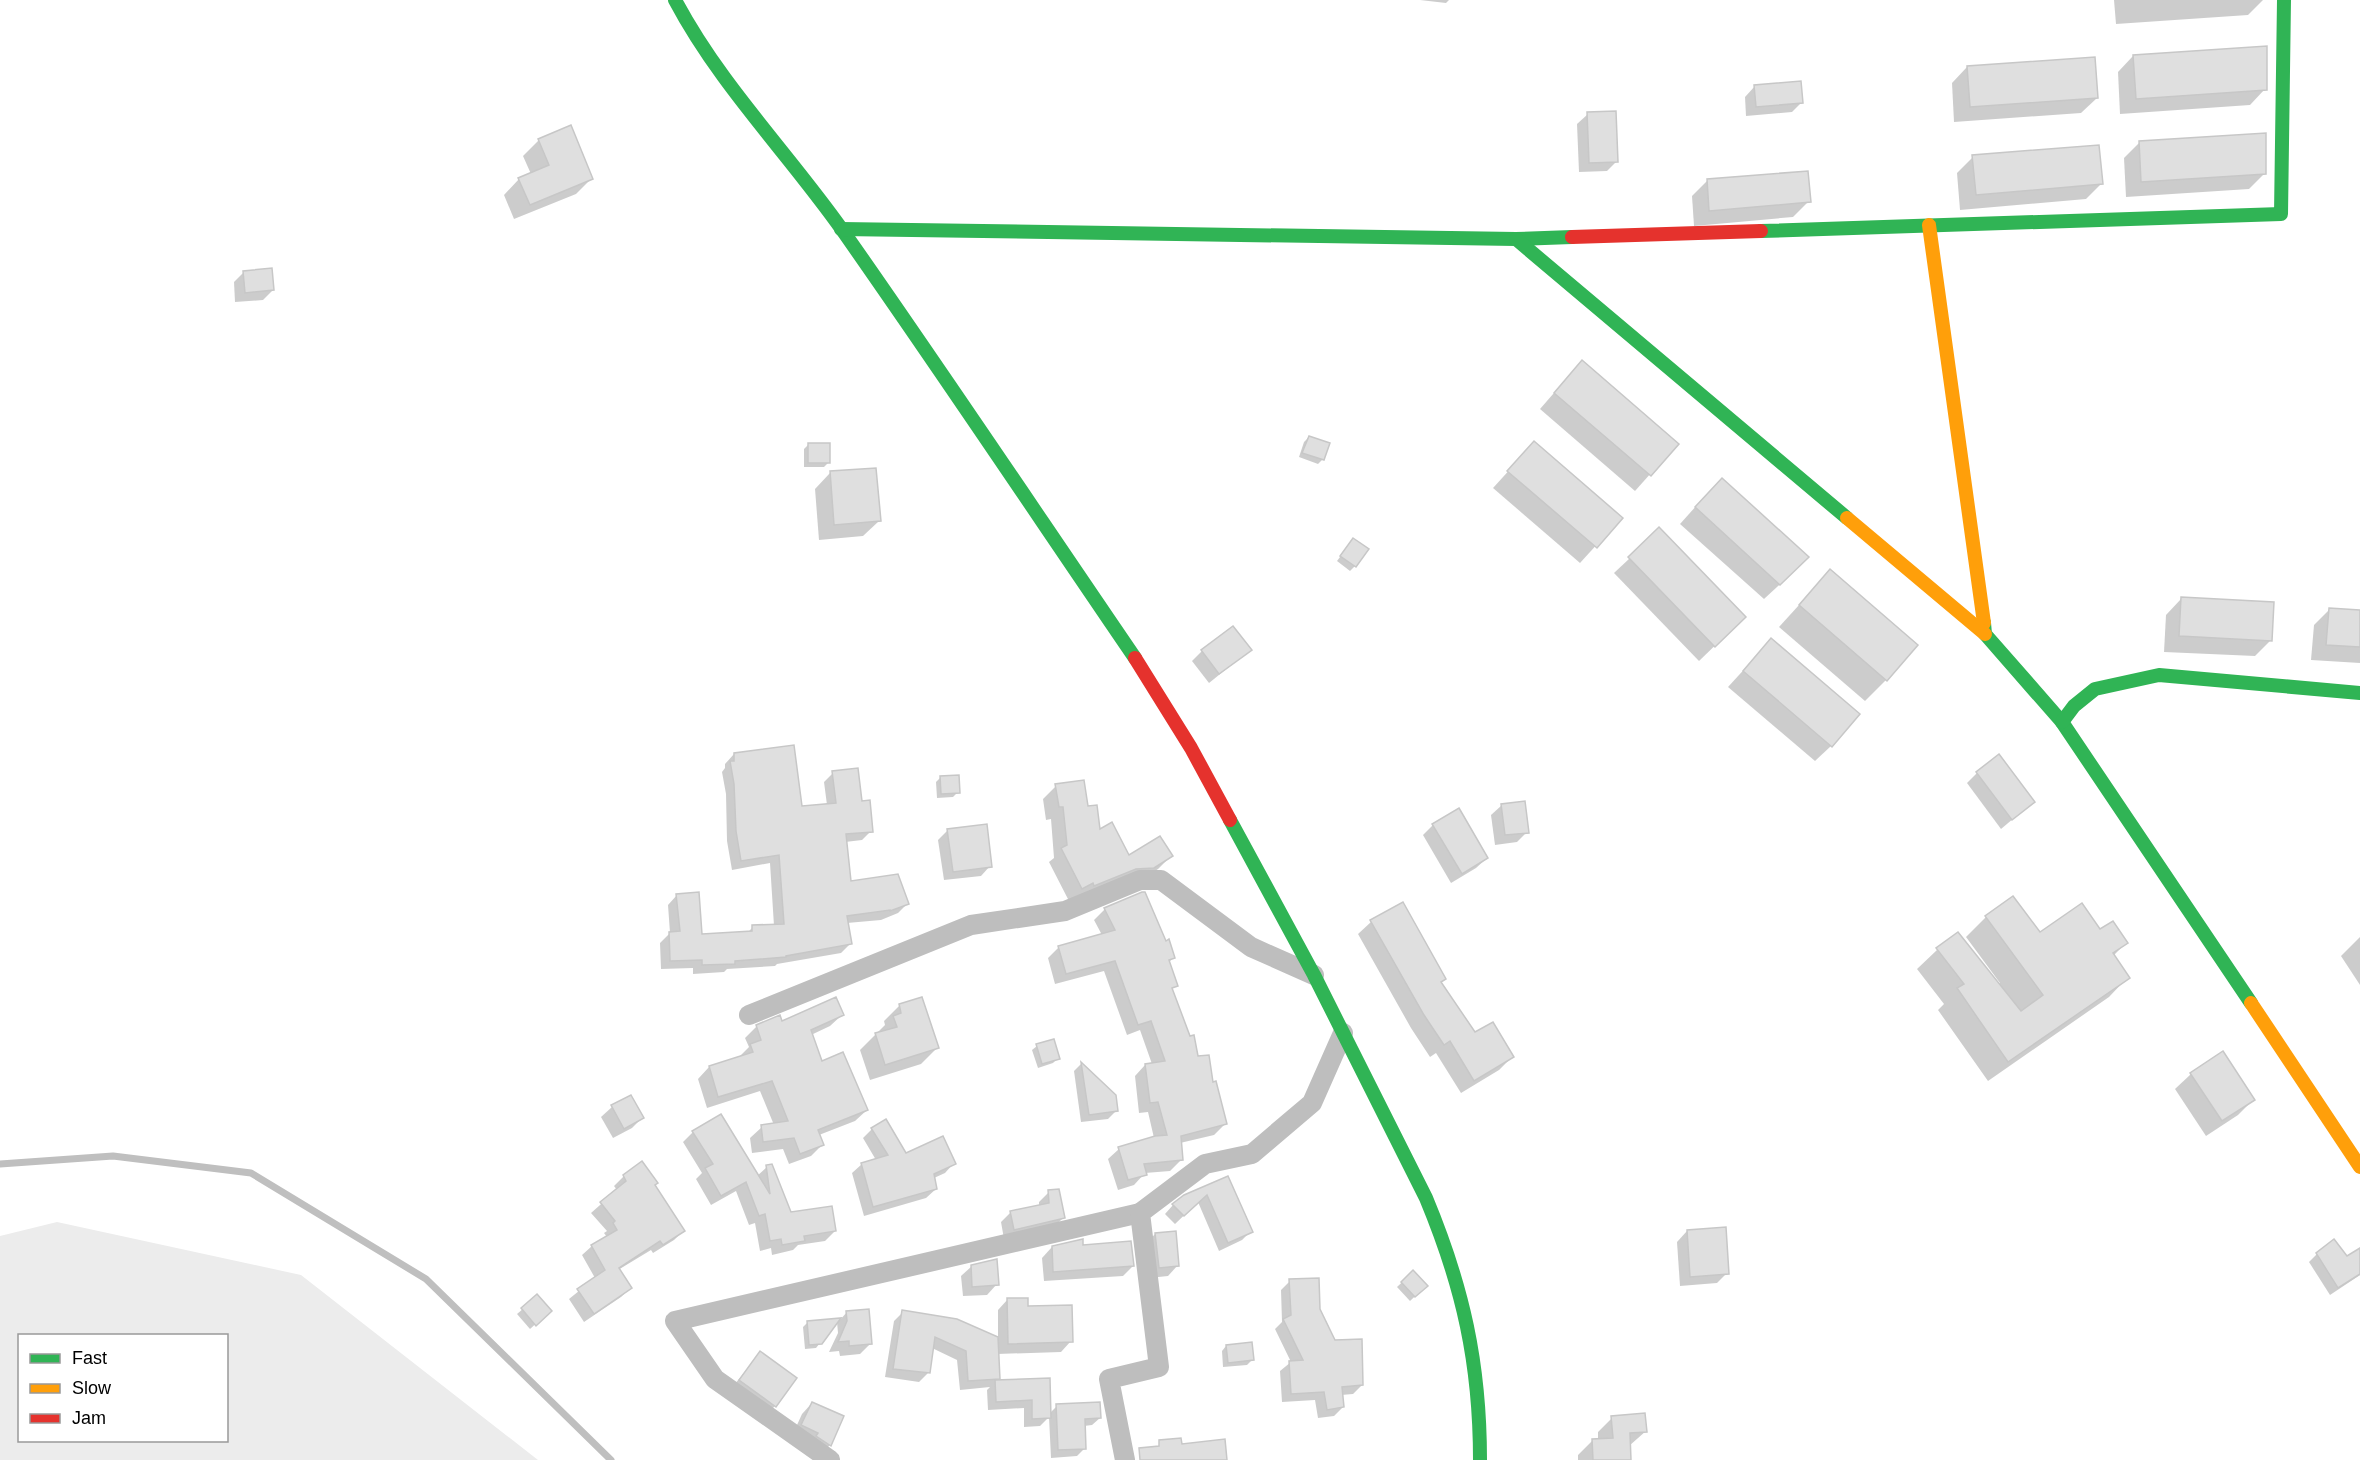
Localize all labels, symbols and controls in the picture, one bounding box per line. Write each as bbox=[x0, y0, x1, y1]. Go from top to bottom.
legend bbox=[18, 1334, 228, 1442]
text: Fast bbox=[72, 1348, 107, 1368]
text: Slow bbox=[72, 1378, 112, 1398]
text: Jam bbox=[72, 1408, 106, 1428]

